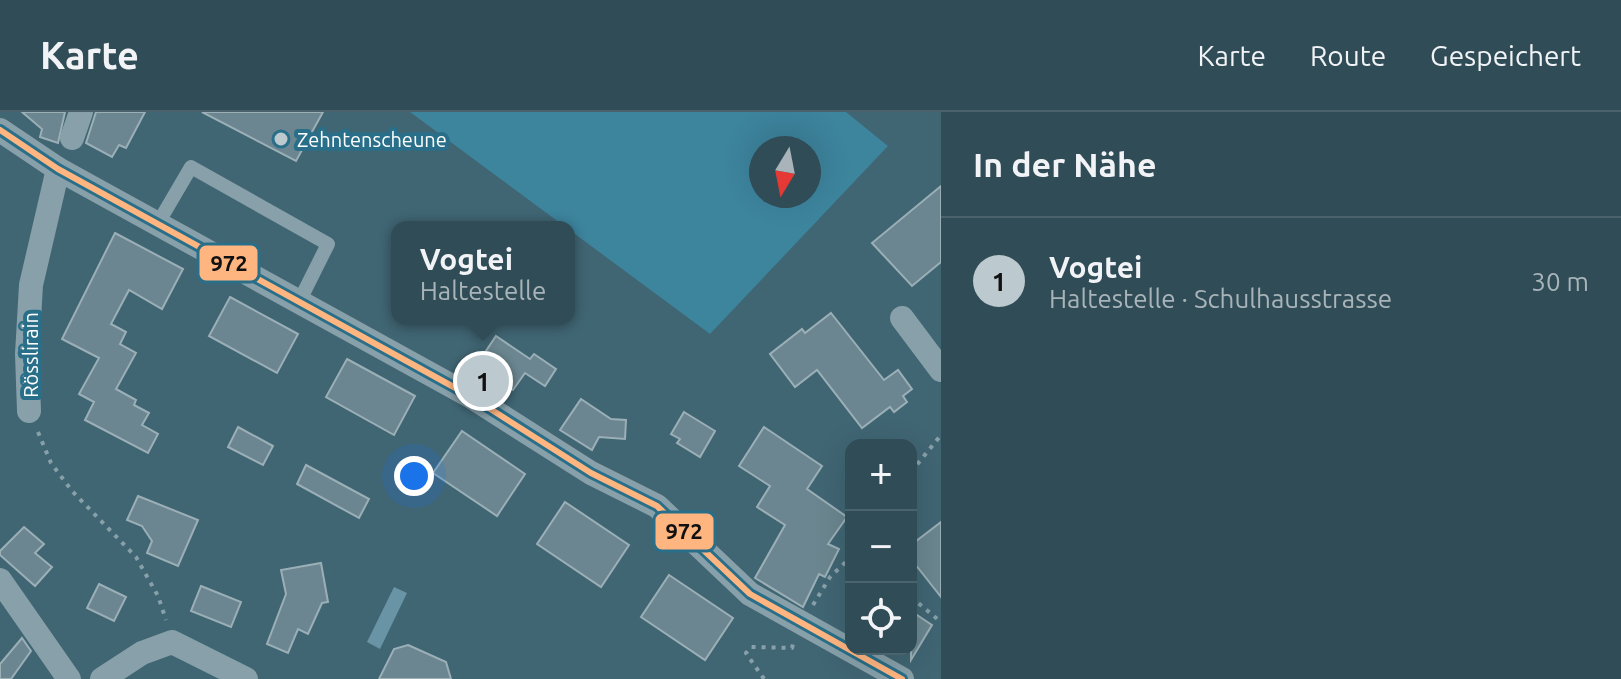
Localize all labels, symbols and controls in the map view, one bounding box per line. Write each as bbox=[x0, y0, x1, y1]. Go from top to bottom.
text: Karte bbox=[40, 34, 139, 76]
text: Karte bbox=[1197, 40, 1266, 71]
text: Route bbox=[1310, 40, 1386, 71]
text: Gespeichert bbox=[1430, 40, 1581, 71]
place label: Zehntenscheune bbox=[297, 128, 447, 151]
marker: Zehntenscheune bbox=[272, 130, 290, 148]
north arrow bbox=[749, 136, 821, 208]
text: In der Nähe bbox=[973, 145, 1156, 183]
popup bbox=[391, 221, 575, 325]
text: Vogtei bbox=[420, 242, 513, 276]
line badge: 972 bbox=[198, 244, 259, 282]
text: 972 bbox=[210, 250, 248, 275]
text: Vogtei bbox=[1049, 250, 1142, 284]
text: 1 bbox=[992, 267, 1006, 296]
text: 30 m bbox=[1531, 267, 1589, 296]
text: Haltestelle bbox=[420, 276, 546, 305]
text: Haltestelle · Schulhausstrasse bbox=[1049, 284, 1392, 313]
street label: Rösslirain bbox=[19, 312, 42, 398]
pin: 1 bbox=[457, 351, 509, 411]
map controls bbox=[845, 439, 917, 655]
button: + bbox=[845, 439, 917, 511]
your location bbox=[394, 456, 434, 496]
button: − bbox=[845, 511, 917, 583]
line badge: 972 bbox=[654, 512, 715, 551]
text: 972 bbox=[665, 518, 703, 543]
button: locate bbox=[845, 583, 917, 655]

